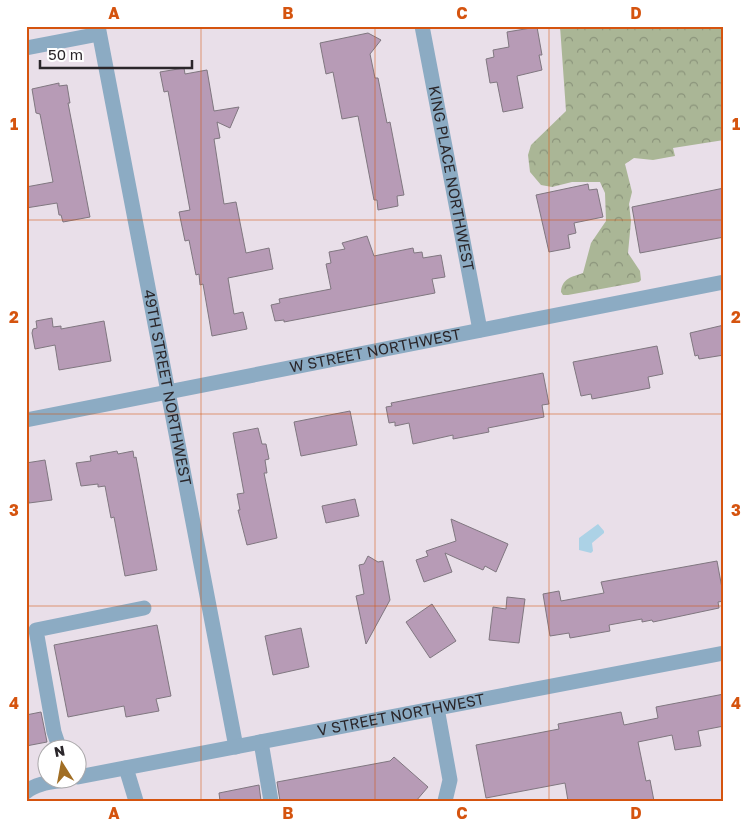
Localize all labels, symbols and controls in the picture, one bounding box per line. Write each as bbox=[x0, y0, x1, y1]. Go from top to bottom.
text: A bbox=[108, 3, 120, 23]
text: B bbox=[282, 3, 294, 23]
text: C bbox=[456, 3, 468, 23]
text: D bbox=[630, 3, 642, 23]
scale bar bbox=[40, 38, 192, 70]
text: 50 m bbox=[48, 45, 83, 63]
street label: KING PLACE NORTHWEST bbox=[426, 84, 479, 272]
text: 1 bbox=[10, 114, 18, 134]
text: 1 bbox=[732, 114, 740, 134]
street label: 49TH STREET NORTHWEST bbox=[141, 288, 196, 487]
text: 2 bbox=[9, 307, 19, 327]
text: 2 bbox=[731, 307, 741, 327]
street label: W STREET NORTHWEST bbox=[288, 324, 462, 376]
text: 3 bbox=[9, 500, 19, 520]
text: 3 bbox=[731, 500, 741, 520]
street label: V STREET NORTHWEST bbox=[316, 689, 486, 739]
text: 4 bbox=[9, 693, 19, 713]
text: 4 bbox=[731, 693, 741, 713]
north arrow bbox=[38, 740, 88, 790]
text: N bbox=[53, 741, 66, 760]
text: A bbox=[108, 803, 120, 823]
text: B bbox=[282, 803, 294, 823]
text: C bbox=[456, 803, 468, 823]
text: D bbox=[630, 803, 642, 823]

